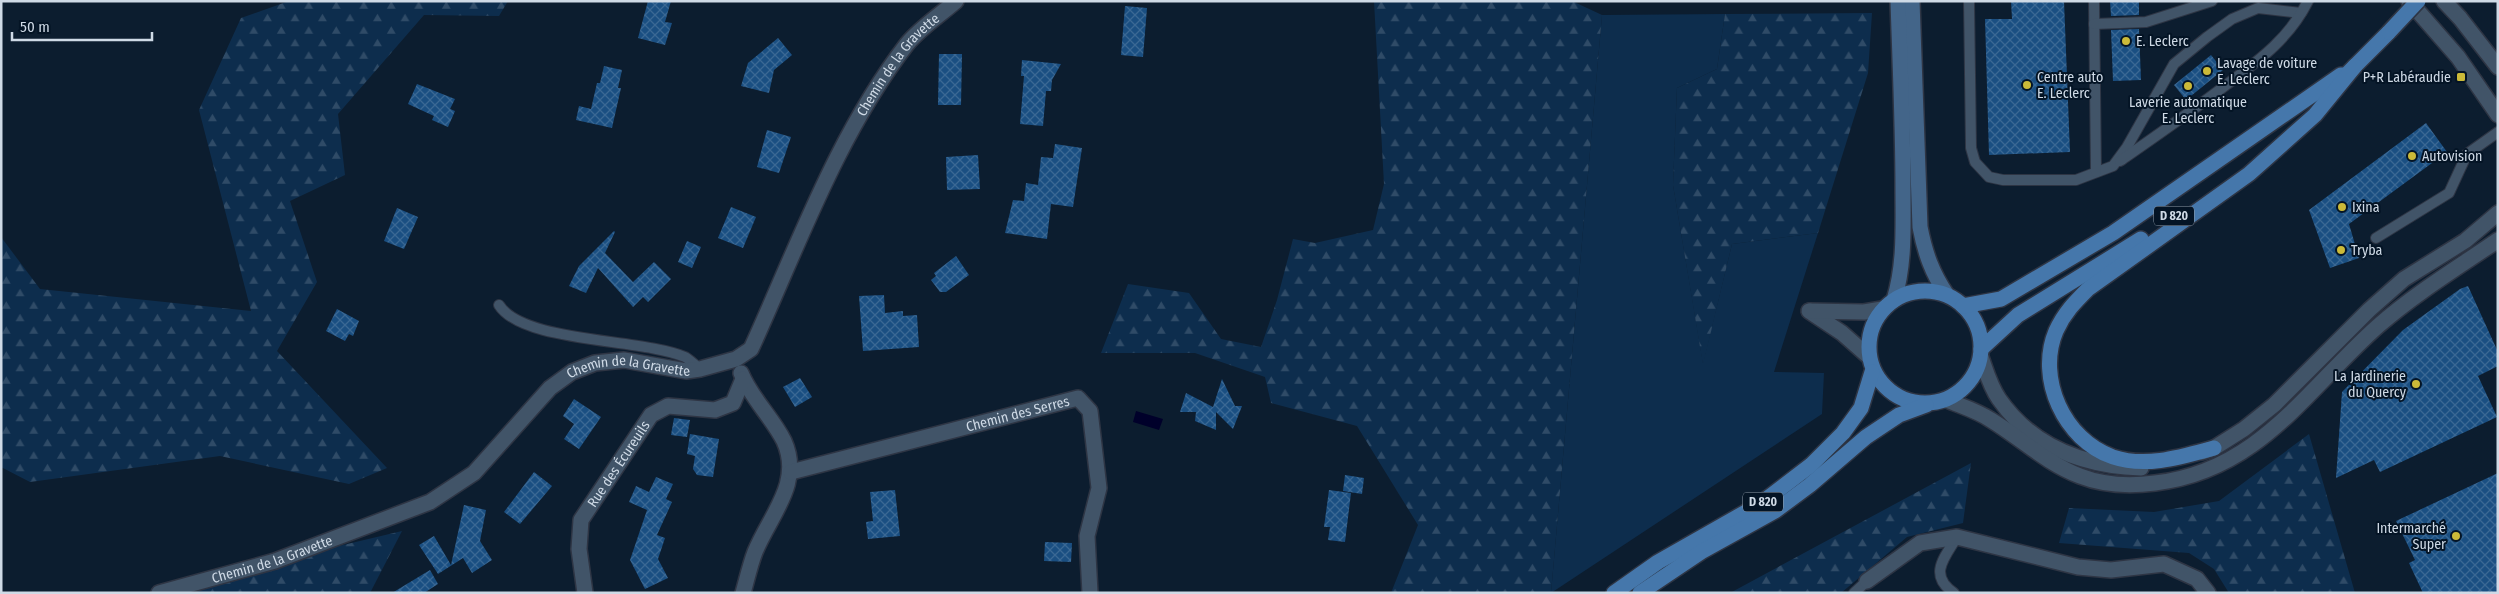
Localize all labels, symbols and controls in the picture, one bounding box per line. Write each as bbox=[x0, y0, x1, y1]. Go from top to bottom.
scale bar bbox=[12, 10, 152, 42]
street label: Chemin de la Gravette bbox=[853, 10, 943, 119]
text: 50 m bbox=[20, 18, 50, 36]
place label: E. Leclerc bbox=[2136, 33, 2189, 50]
marker: E. Leclerc bbox=[2120, 35, 2132, 47]
place label: Lavage de voiture E. Leclerc bbox=[2217, 55, 2317, 88]
marker: Lavage de voiture E. Leclerc bbox=[2201, 65, 2213, 77]
place label: Centre auto E. Leclerc bbox=[2037, 69, 2103, 102]
place label: P+R Labéraudie bbox=[2363, 69, 2451, 86]
marker: P+R Labéraudie bbox=[2455, 71, 2467, 83]
marker: Centre auto E. Leclerc bbox=[2021, 79, 2033, 91]
marker: Laverie automatique E. Leclerc bbox=[2182, 80, 2194, 92]
place label: Laverie automatique E. Leclerc bbox=[2129, 94, 2247, 127]
place label: Autovision bbox=[2422, 148, 2482, 165]
marker: Autovision bbox=[2406, 150, 2418, 162]
place label: Ixina bbox=[2352, 199, 2380, 216]
marker: Ixina bbox=[2336, 201, 2348, 213]
road number: D 820 bbox=[2154, 207, 2194, 226]
place label: Tryba bbox=[2351, 242, 2383, 259]
marker: Tryba bbox=[2335, 244, 2347, 256]
street label: Chemin de la Gravette bbox=[563, 351, 691, 382]
place label: La Jardinerie du Quercy bbox=[2334, 368, 2407, 401]
marker: La Jardinerie du Quercy bbox=[2410, 378, 2422, 390]
street label: Chemin des Serres bbox=[964, 392, 1071, 435]
street label: Rue des Écureuils bbox=[584, 417, 653, 510]
road number: D 820 bbox=[1743, 492, 1783, 512]
place label: Intermarché Super bbox=[2376, 520, 2446, 553]
marker: Intermarché Super bbox=[2450, 530, 2462, 542]
street label: Chemin de la Gravette bbox=[210, 531, 335, 587]

